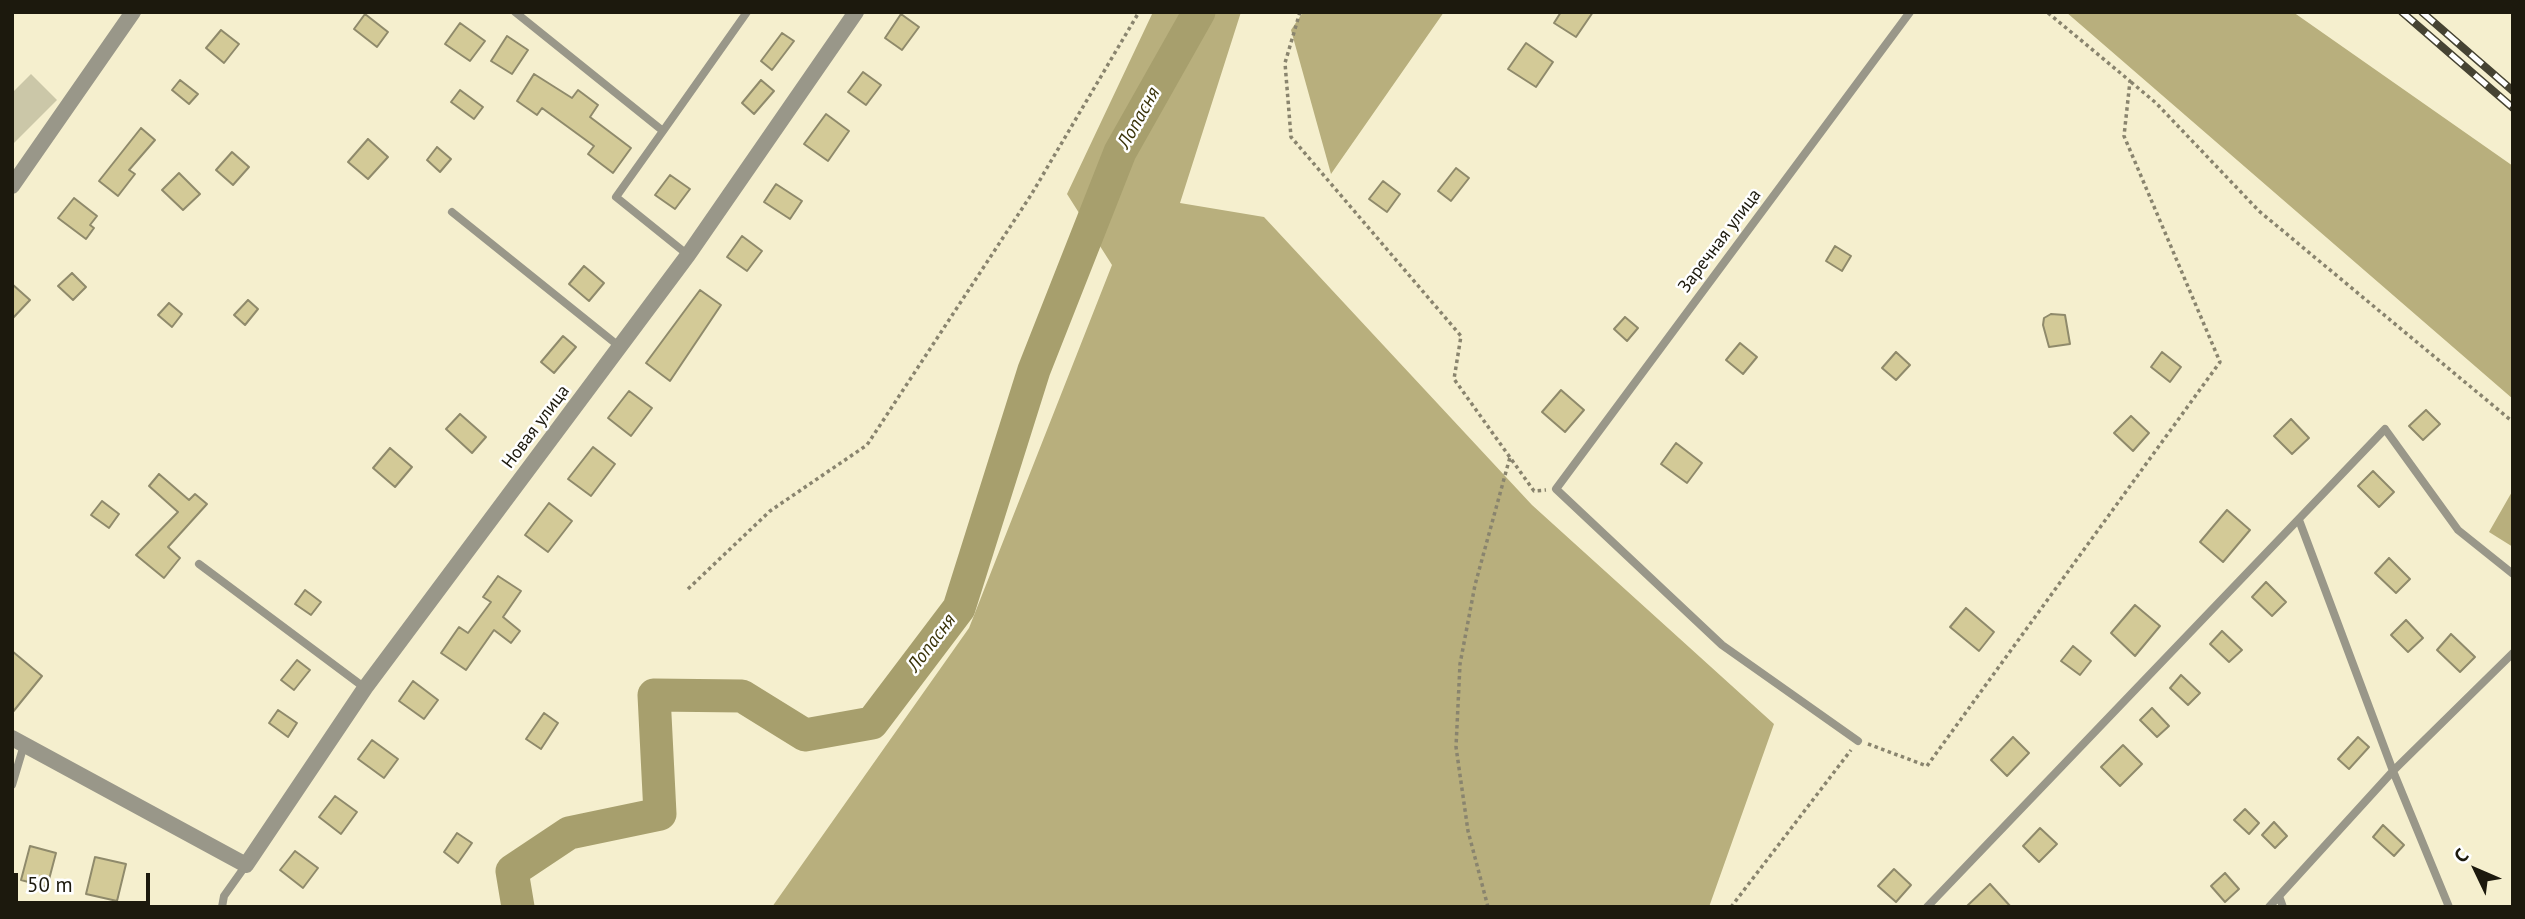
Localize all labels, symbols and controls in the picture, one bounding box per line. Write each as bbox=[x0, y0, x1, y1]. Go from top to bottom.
water label: Лопасня bbox=[1113, 83, 1165, 153]
street label: Заречная улица bbox=[1674, 185, 1766, 297]
street label: Новая улица bbox=[498, 381, 574, 473]
water label: Лопасня bbox=[903, 610, 961, 676]
north arrow bbox=[2441, 835, 2511, 905]
text: С bbox=[2449, 843, 2473, 868]
scale bar bbox=[18, 860, 154, 904]
text: 50 m bbox=[27, 871, 73, 898]

